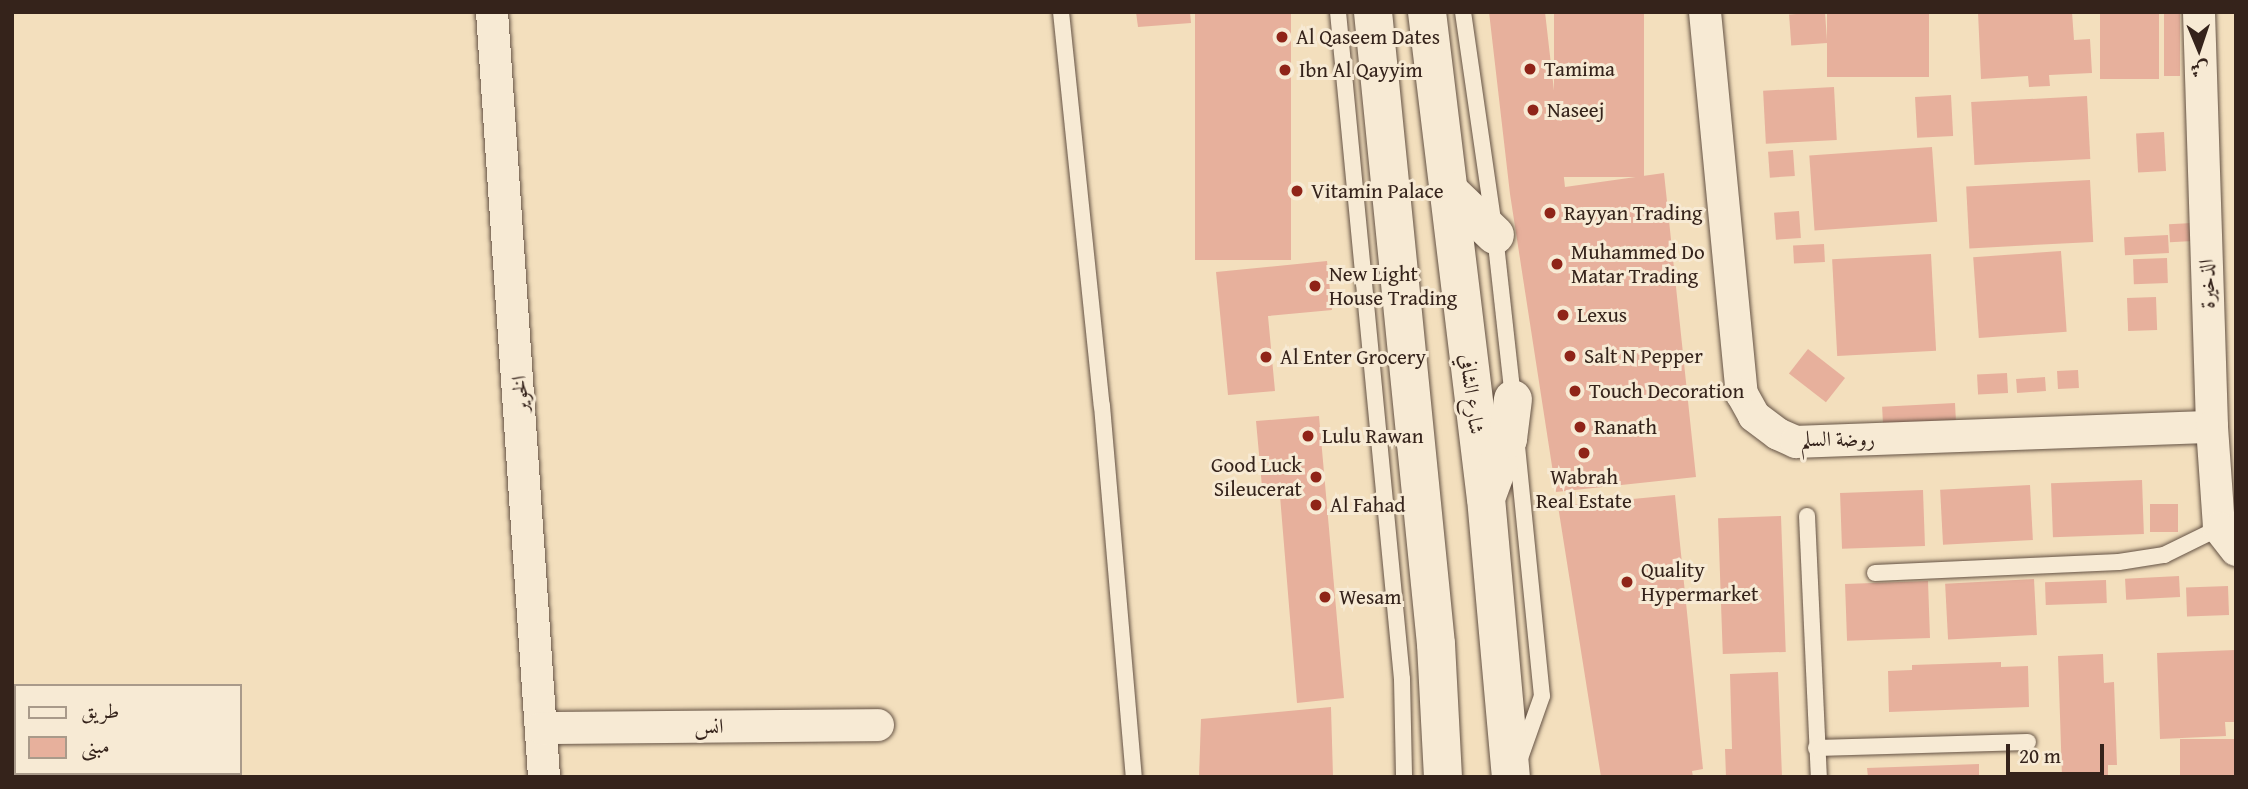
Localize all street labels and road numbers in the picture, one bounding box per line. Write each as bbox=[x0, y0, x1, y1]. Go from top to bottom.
street label: الذخيرة bbox=[2194, 259, 2220, 309]
street label: شارع الشافي bbox=[1455, 352, 1489, 436]
street label: الخوير bbox=[506, 375, 534, 413]
street label: روضة السلم bbox=[1801, 426, 1875, 452]
street label: انس bbox=[694, 713, 724, 739]

